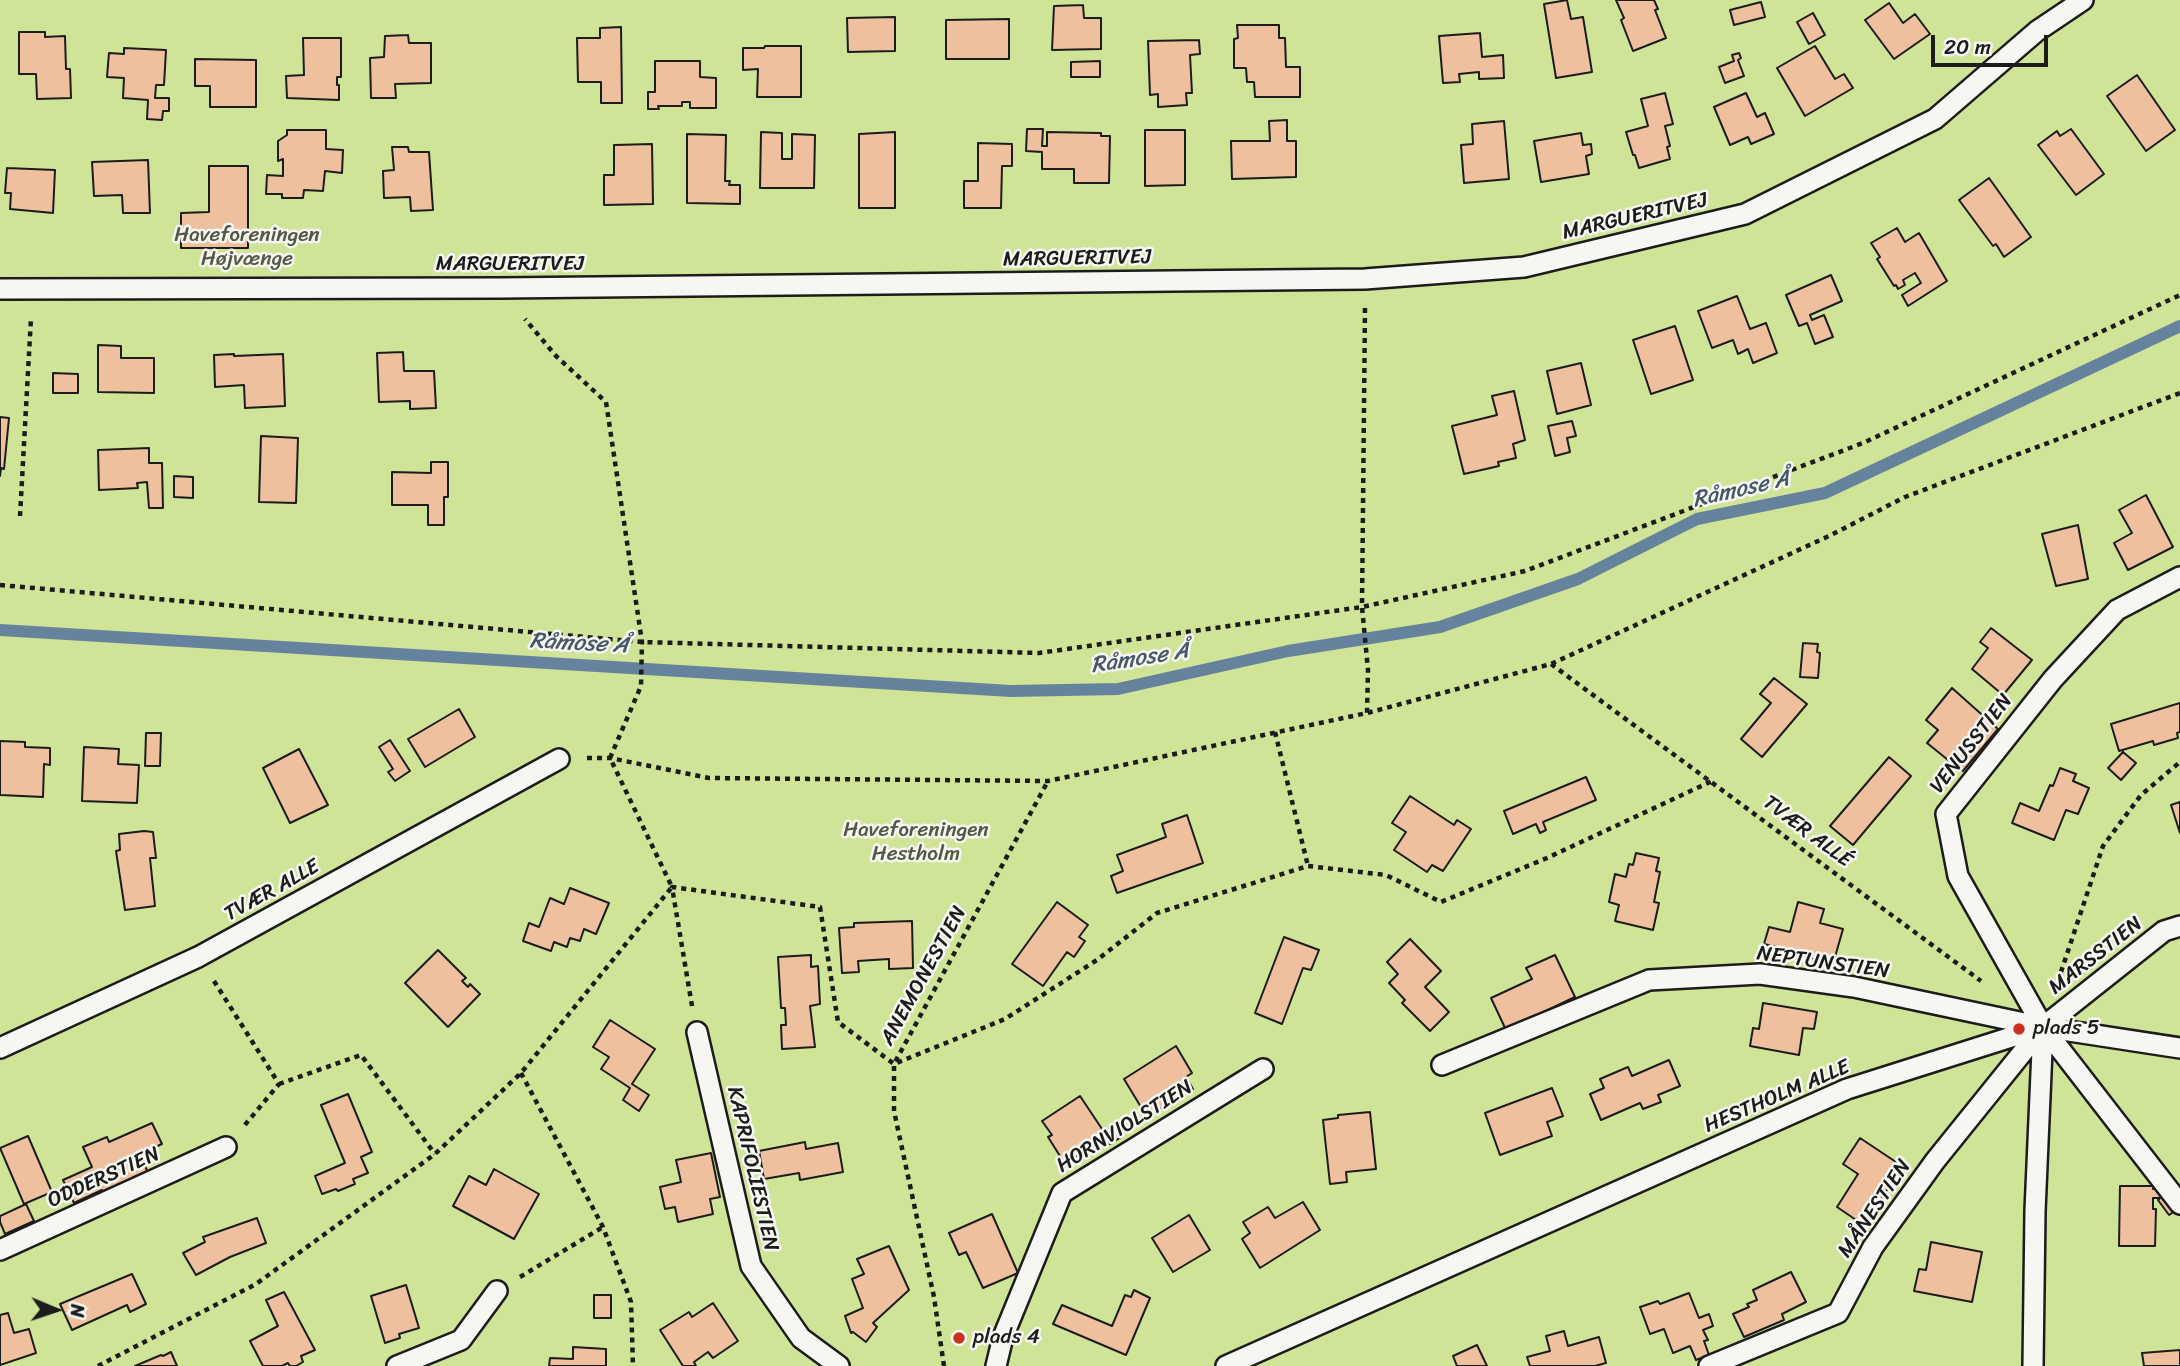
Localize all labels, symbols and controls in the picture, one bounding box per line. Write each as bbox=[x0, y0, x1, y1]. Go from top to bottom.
scale bar bbox=[1935, 21, 2052, 65]
text: 20 m bbox=[1944, 28, 1991, 66]
street label: MARGUERITVEJ bbox=[1560, 188, 1710, 246]
park label: Haveforeningen Højvænge bbox=[174, 223, 320, 273]
street label: MARGUERITVEJ bbox=[1003, 245, 1151, 273]
street label: MARGUERITVEJ bbox=[436, 252, 584, 278]
water label: Råmose Å bbox=[1690, 465, 1792, 515]
water label: Råmose Å bbox=[529, 628, 629, 660]
water label: Råmose Å bbox=[1089, 638, 1191, 680]
street label: VENUSSTIEN bbox=[1925, 689, 2019, 799]
street label: TVÆR ALLÉ bbox=[1758, 790, 1856, 874]
park label: Haveforeningen Hestholm bbox=[843, 818, 989, 868]
street label: TVÆR ALLE bbox=[220, 855, 324, 927]
street label: ANEMONESTIEN bbox=[875, 902, 973, 1050]
street label: MARSSTIEN bbox=[2044, 912, 2148, 1000]
street label: NEPTUNSTIEN bbox=[1755, 941, 1891, 985]
place label: plads 5 bbox=[2033, 1016, 2100, 1042]
marker: plads 5 bbox=[2011, 1021, 2027, 1037]
street label: HESTHOLM ALLE bbox=[1700, 1055, 1854, 1139]
street label: HORNVIOLSTIEN bbox=[1052, 1075, 1198, 1179]
street label: KAPRIFOLIESTIEN bbox=[721, 1084, 783, 1254]
street label: ODDERSTIEN bbox=[44, 1142, 164, 1214]
street label: MÅNESTIEN bbox=[1833, 1155, 1917, 1263]
north arrow bbox=[21, 1275, 91, 1345]
text: N bbox=[61, 1304, 94, 1318]
place label: plads 4 bbox=[973, 1325, 1040, 1351]
marker: plads 4 bbox=[951, 1330, 967, 1346]

